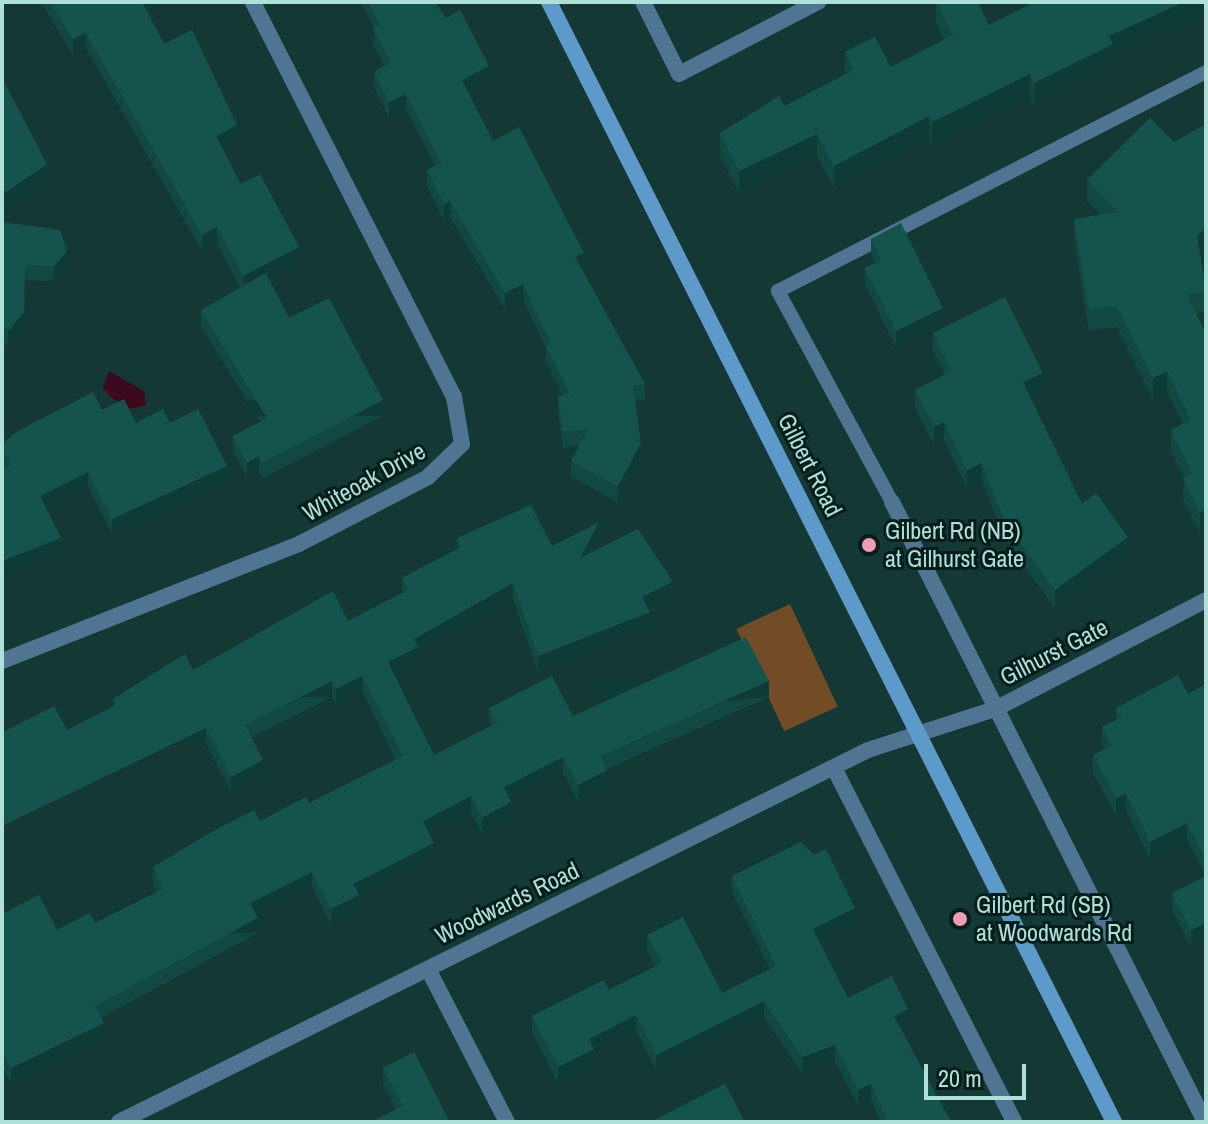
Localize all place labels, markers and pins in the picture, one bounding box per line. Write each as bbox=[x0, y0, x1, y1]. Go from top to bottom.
place label: Gilbert Rd (NB) at Gilhurst Gate bbox=[885, 517, 1024, 573]
marker: Gilbert Rd (NB) at Gilhurst Gate bbox=[860, 536, 878, 554]
place label: Gilbert Rd (SB) at Woodwards Rd bbox=[976, 891, 1132, 947]
marker: Gilbert Rd (SB) at Woodwards Rd bbox=[951, 910, 969, 928]

